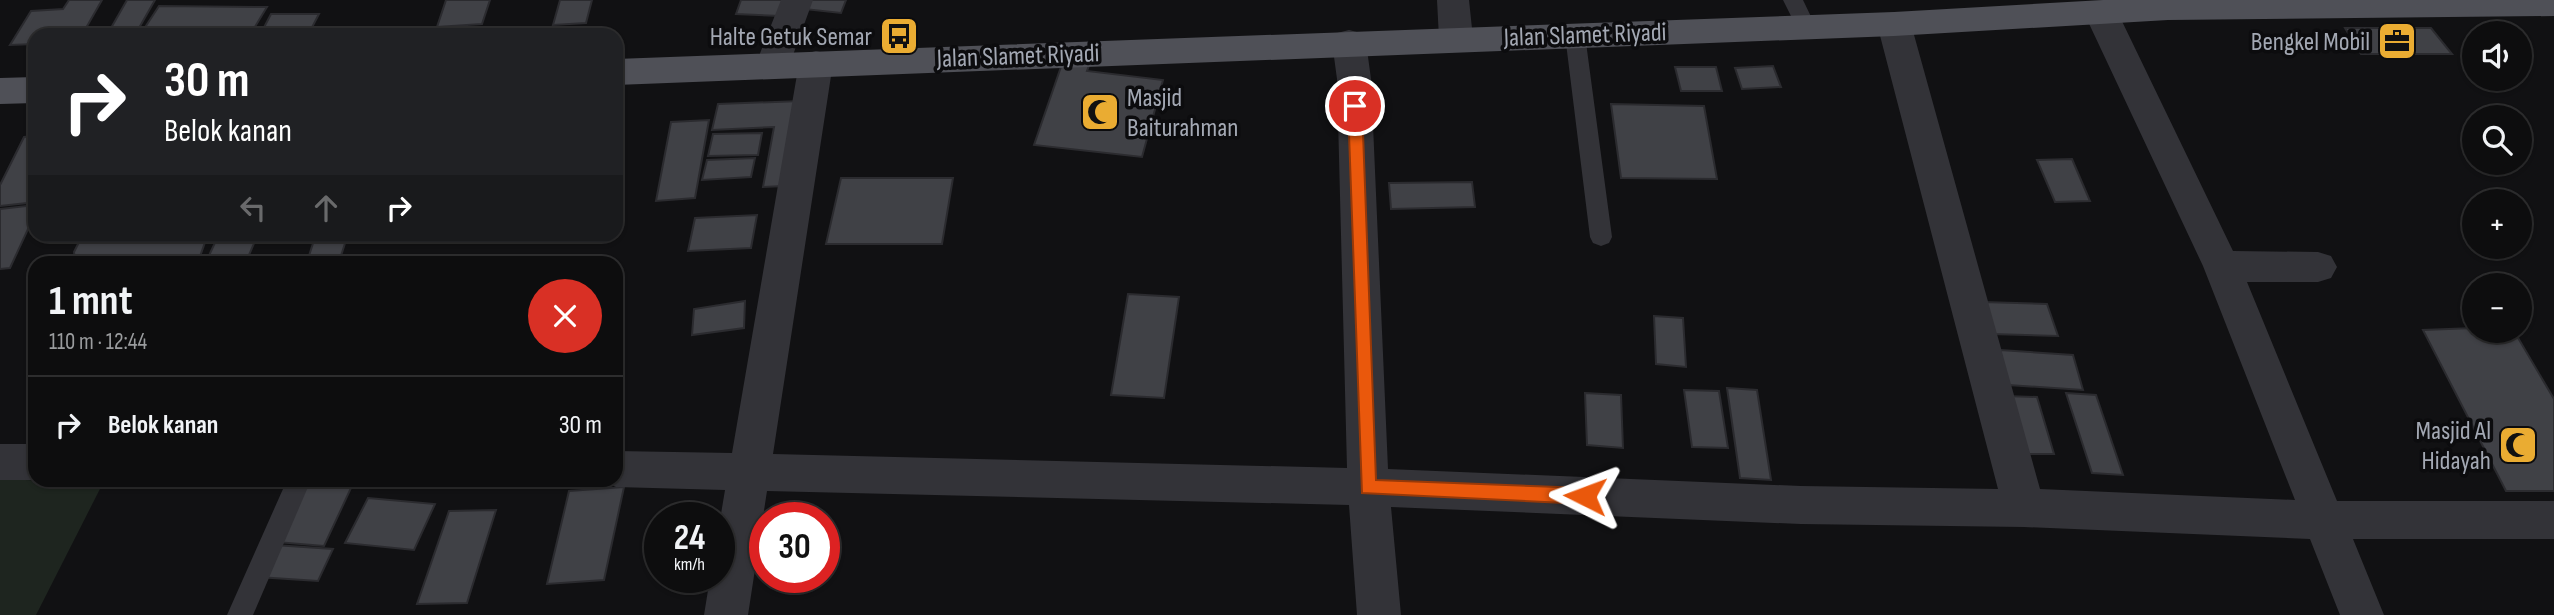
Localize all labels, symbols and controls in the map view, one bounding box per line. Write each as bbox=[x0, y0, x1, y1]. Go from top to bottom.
bus stop icon: Halte Getuk Semar bbox=[878, 15, 920, 57]
street label: Jalan Slamet Riyadi bbox=[1502, 17, 1667, 54]
office icon: Bengkel Mobil bbox=[2376, 20, 2418, 62]
map controls bbox=[2462, 21, 2532, 343]
button: sound bbox=[2462, 21, 2532, 91]
place label: Halte Getuk Semar bbox=[710, 22, 873, 53]
place label: Bengkel Mobil bbox=[2251, 27, 2370, 58]
street label: Jalan Slamet Riyadi bbox=[935, 38, 1100, 75]
text: 30 m bbox=[164, 52, 249, 111]
icon: right bbox=[49, 56, 140, 147]
pin bbox=[1325, 76, 1385, 136]
place label: Masjid Baiturahman bbox=[1127, 83, 1238, 144]
icon: arrive bbox=[1336, 87, 1374, 125]
mosque icon: Masjid Baiturahman bbox=[1079, 91, 1121, 133]
button: search bbox=[2462, 105, 2532, 175]
text: Belok kanan bbox=[164, 112, 292, 151]
icon: left bbox=[234, 189, 272, 227]
icon: ahead bbox=[307, 189, 345, 227]
icon: right bbox=[380, 189, 418, 227]
button: + bbox=[2462, 189, 2532, 259]
button: − bbox=[2462, 273, 2532, 343]
text: 1 mnt bbox=[49, 276, 133, 327]
button: close bbox=[528, 279, 602, 353]
text: 110 m · 12:44 bbox=[49, 328, 147, 356]
icon: right bbox=[49, 406, 87, 444]
text: Belok kanan bbox=[108, 410, 218, 441]
text: 30 m bbox=[559, 410, 602, 441]
place label: Masjid Al Hidayah bbox=[2415, 416, 2491, 477]
mosque icon: Masjid Al Hidayah bbox=[2497, 424, 2539, 466]
position arrow bbox=[1548, 459, 1622, 533]
speed limit sign: 30 bbox=[749, 502, 840, 593]
text: 24 bbox=[674, 517, 705, 560]
text: km/h bbox=[674, 554, 705, 575]

